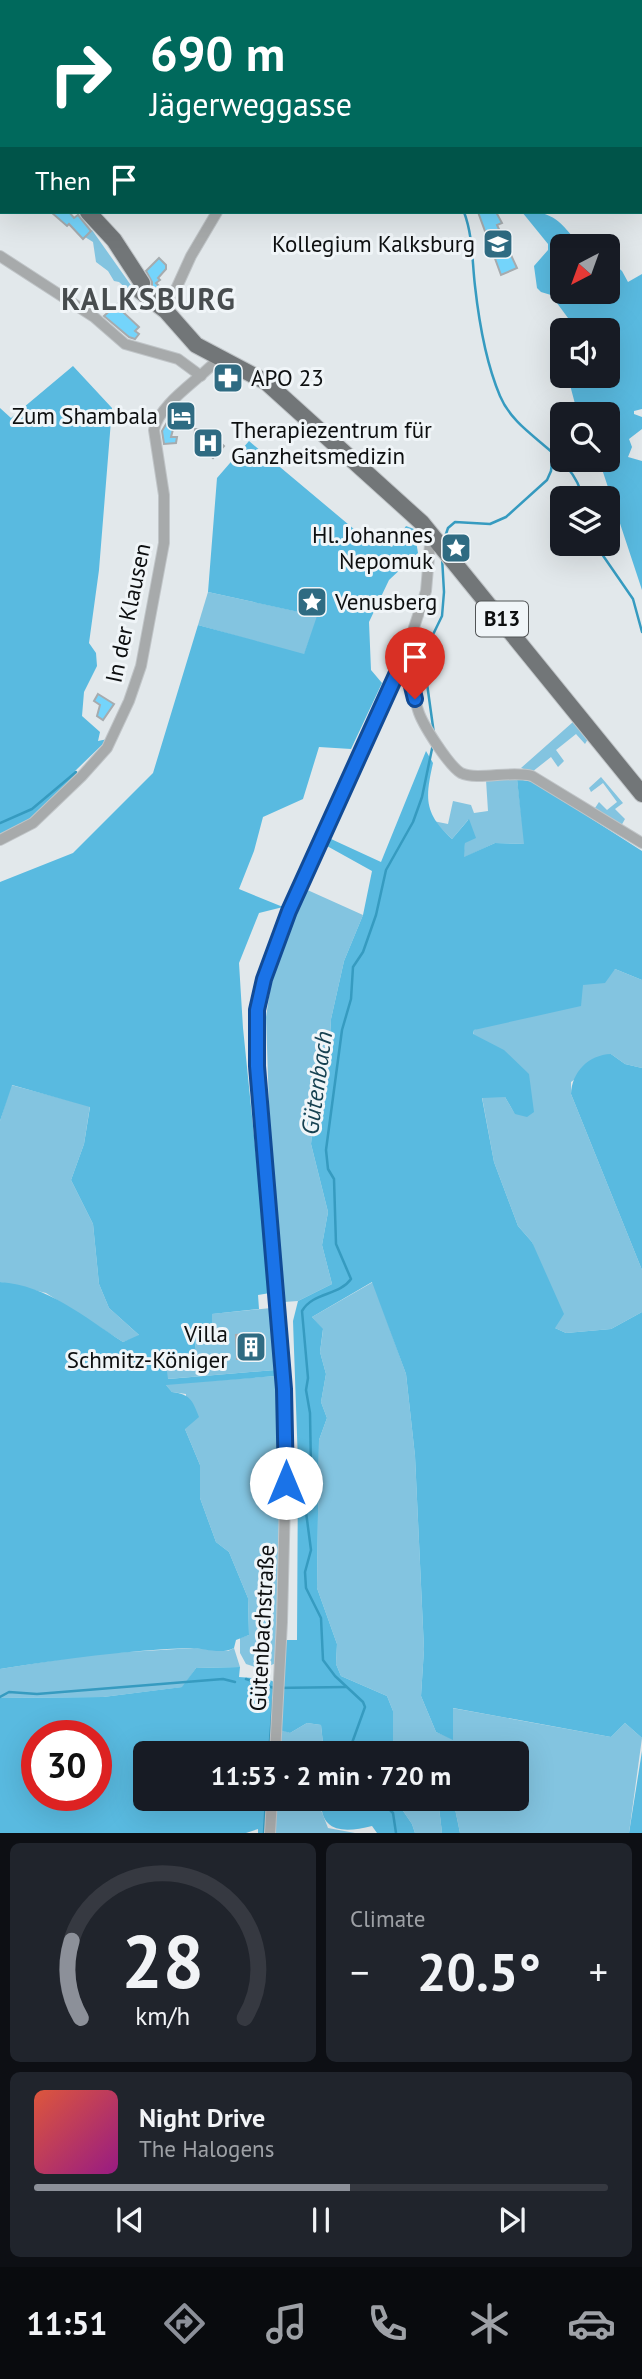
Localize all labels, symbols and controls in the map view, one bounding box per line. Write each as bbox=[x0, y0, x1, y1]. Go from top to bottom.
text: 690 m bbox=[150, 21, 285, 85]
icon: right bbox=[35, 28, 126, 119]
text: Jägerweggasse bbox=[150, 83, 352, 125]
icon: arrive bbox=[105, 161, 143, 199]
text: Then bbox=[35, 164, 91, 197]
school or university icon: Kollegium Kalksburg bbox=[481, 227, 515, 261]
place label: Kollegium Kalksburg bbox=[272, 229, 475, 258]
north arrow bbox=[550, 234, 620, 304]
map controls bbox=[550, 234, 620, 556]
district label: KALKSBURG bbox=[61, 279, 237, 318]
button: sound bbox=[550, 318, 620, 388]
pharmacy icon: APO 23 bbox=[211, 361, 245, 395]
place label: APO 23 bbox=[251, 363, 324, 392]
hotel icon: Zum Shambala bbox=[164, 399, 198, 433]
place label: Zum Shambala bbox=[12, 401, 158, 430]
button: search bbox=[550, 402, 620, 472]
place label: Therapiezentrum für Ganzheitsmedizin bbox=[231, 415, 432, 470]
hospital icon: Therapiezentrum für Ganzheitsmedizin bbox=[191, 426, 225, 460]
button: layers bbox=[550, 486, 620, 556]
place label: Hl. Johannes Nepomuk bbox=[312, 520, 433, 575]
place icon: Hl. Johannes Nepomuk bbox=[439, 531, 473, 565]
street label: In der Klausen bbox=[99, 540, 156, 685]
place icon: Venusberg bbox=[295, 585, 329, 619]
place label: Venusberg bbox=[334, 587, 437, 616]
road number: B13 bbox=[476, 602, 528, 636]
pin bbox=[385, 627, 445, 699]
icon: arrive bbox=[396, 638, 434, 676]
water label: Gütenbach bbox=[294, 1029, 339, 1137]
place label: Villa Schmitz-Königer bbox=[67, 1319, 228, 1374]
building icon: Villa Schmitz-Königer bbox=[234, 1330, 268, 1364]
position arrow bbox=[249, 1446, 323, 1520]
street label: Gütenbachstraße bbox=[243, 1544, 280, 1712]
speed limit sign: 30 bbox=[21, 1720, 112, 1811]
text: 11:53 · 2 min · 720 m bbox=[211, 1759, 451, 1792]
text: Climate bbox=[350, 1904, 425, 1933]
text: 28 bbox=[122, 1915, 204, 2009]
text: 20.5° bbox=[417, 1938, 541, 2005]
text: − bbox=[350, 1947, 369, 1996]
text: + bbox=[589, 1947, 608, 1996]
text: km/h bbox=[136, 2000, 190, 2032]
text: Night Drive bbox=[139, 2101, 265, 2134]
text: The Halogens bbox=[139, 2134, 274, 2163]
icon: previous bbox=[111, 2201, 149, 2239]
icon: pause bbox=[302, 2201, 340, 2239]
icon: next bbox=[493, 2201, 531, 2239]
icon: directions bbox=[160, 2299, 209, 2348]
icon: music bbox=[262, 2299, 311, 2348]
icon: phone bbox=[363, 2299, 412, 2348]
icon: climate bbox=[465, 2299, 514, 2348]
icon: car bbox=[567, 2299, 616, 2348]
text: 11:51 bbox=[26, 2302, 108, 2344]

